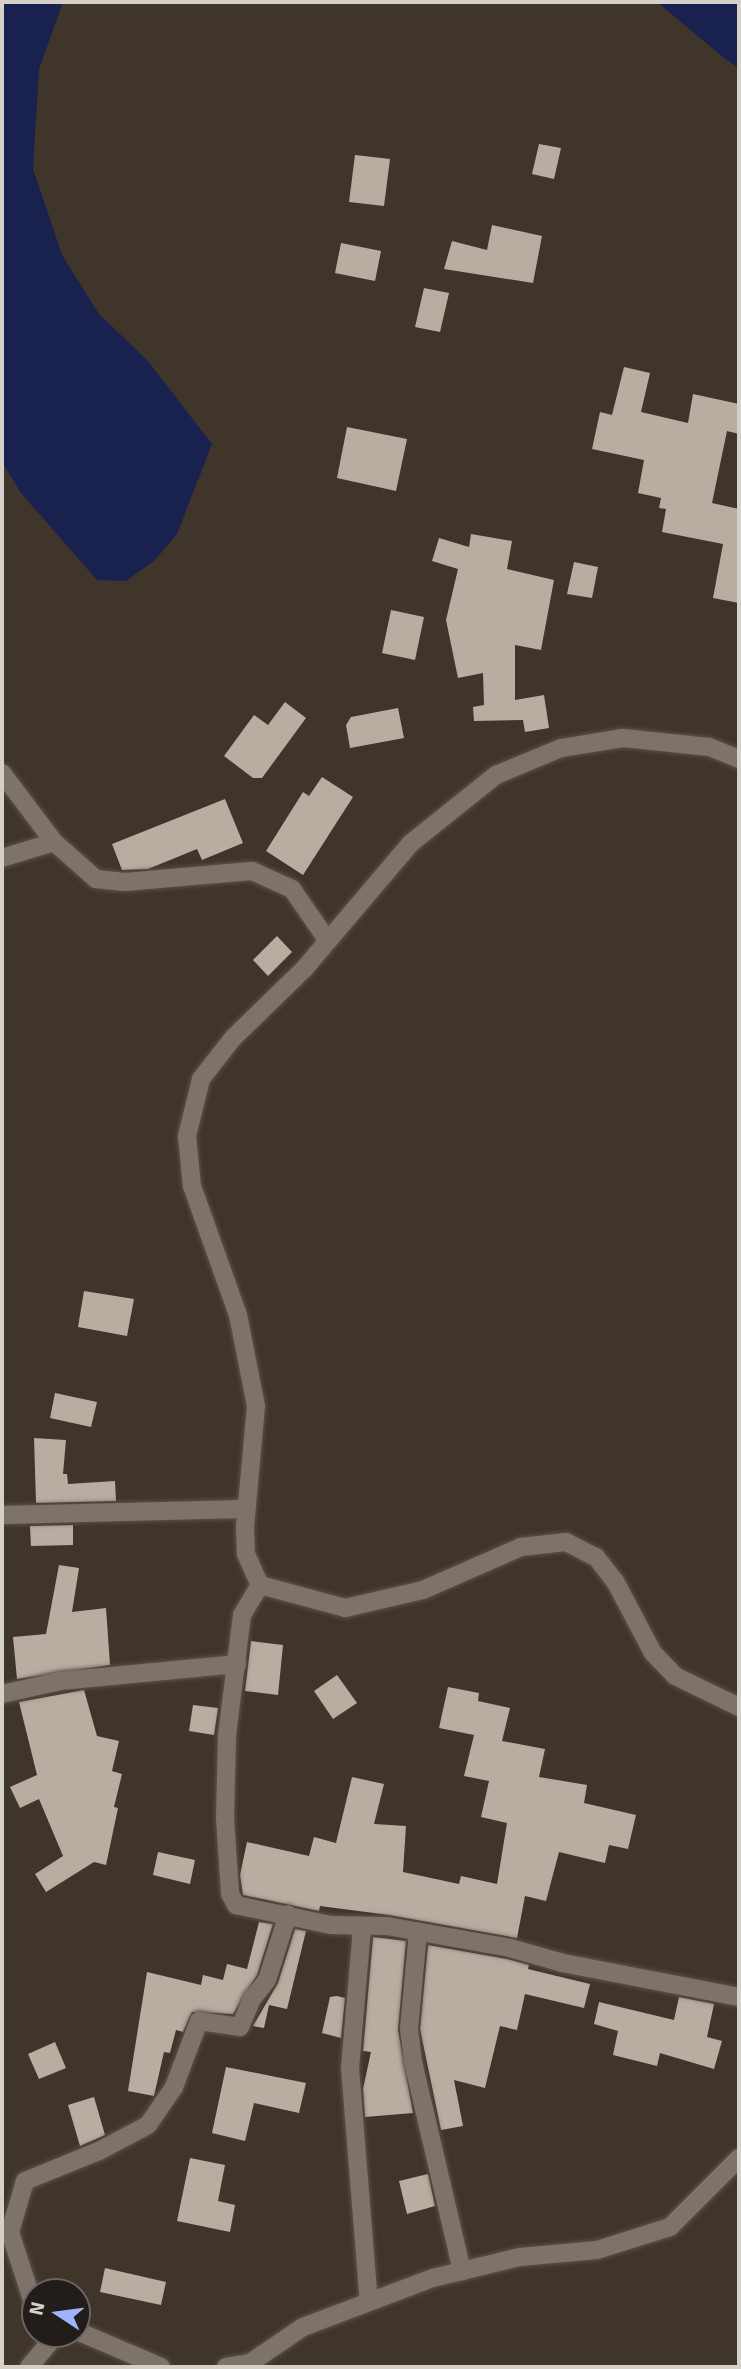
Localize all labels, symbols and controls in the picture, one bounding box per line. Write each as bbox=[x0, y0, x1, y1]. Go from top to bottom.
north arrow bbox=[21, 2278, 91, 2348]
text: N bbox=[24, 2300, 51, 2318]

